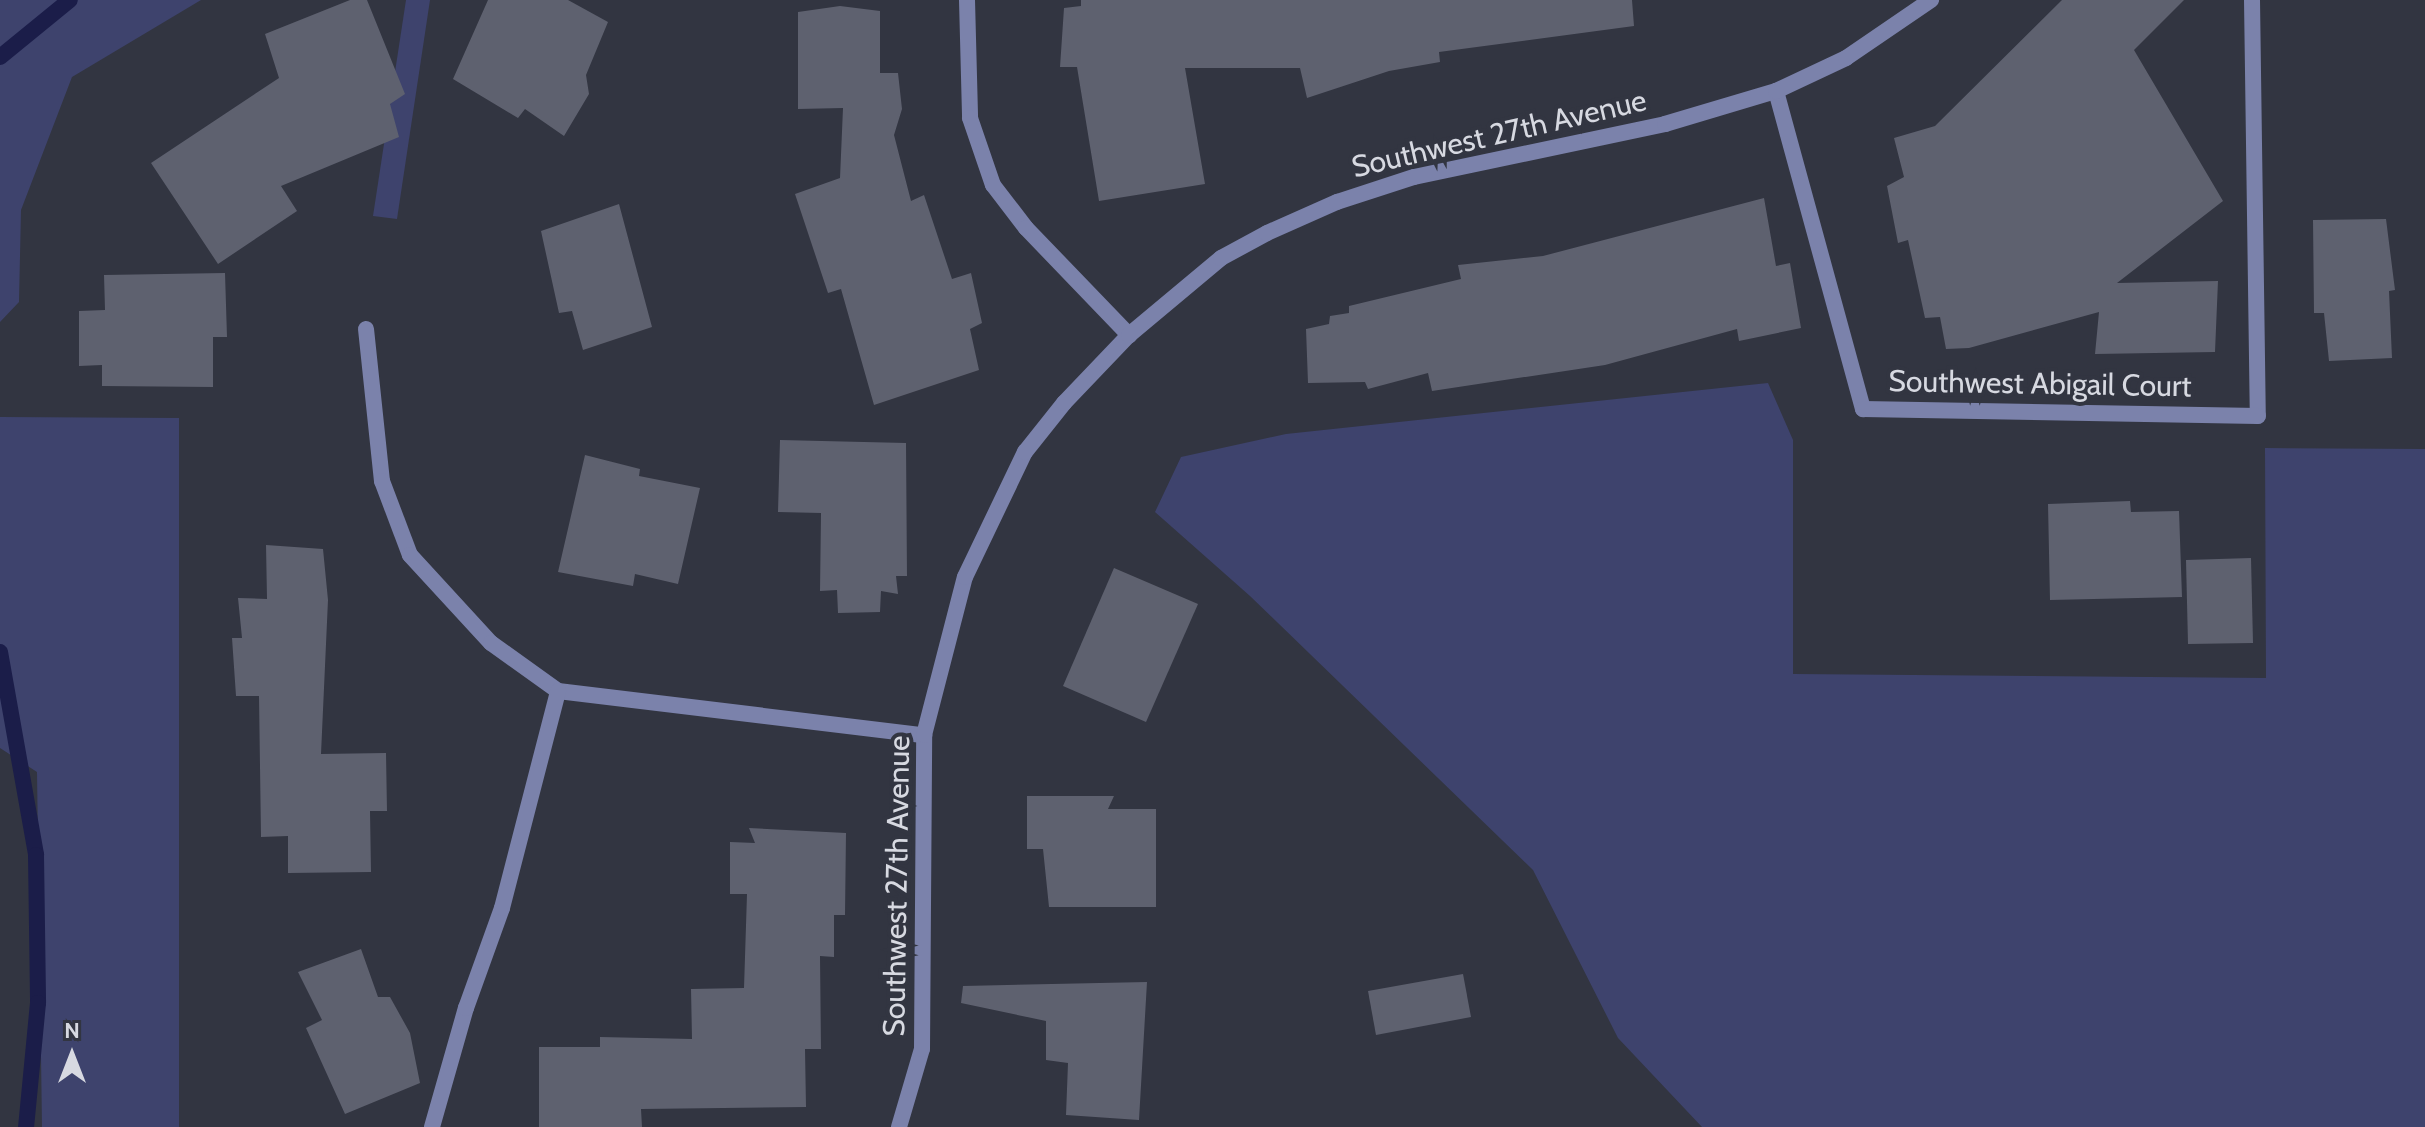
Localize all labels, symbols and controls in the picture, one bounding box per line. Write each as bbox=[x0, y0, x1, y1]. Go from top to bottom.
street label: Southwest 27th Avenue bbox=[1348, 83, 1650, 185]
street label: Southwest Abigail Court bbox=[1888, 363, 2192, 405]
street label: Southwest 27th Avenue bbox=[876, 735, 918, 1037]
north arrow bbox=[32, 1015, 112, 1095]
text: N bbox=[64, 1017, 80, 1044]

